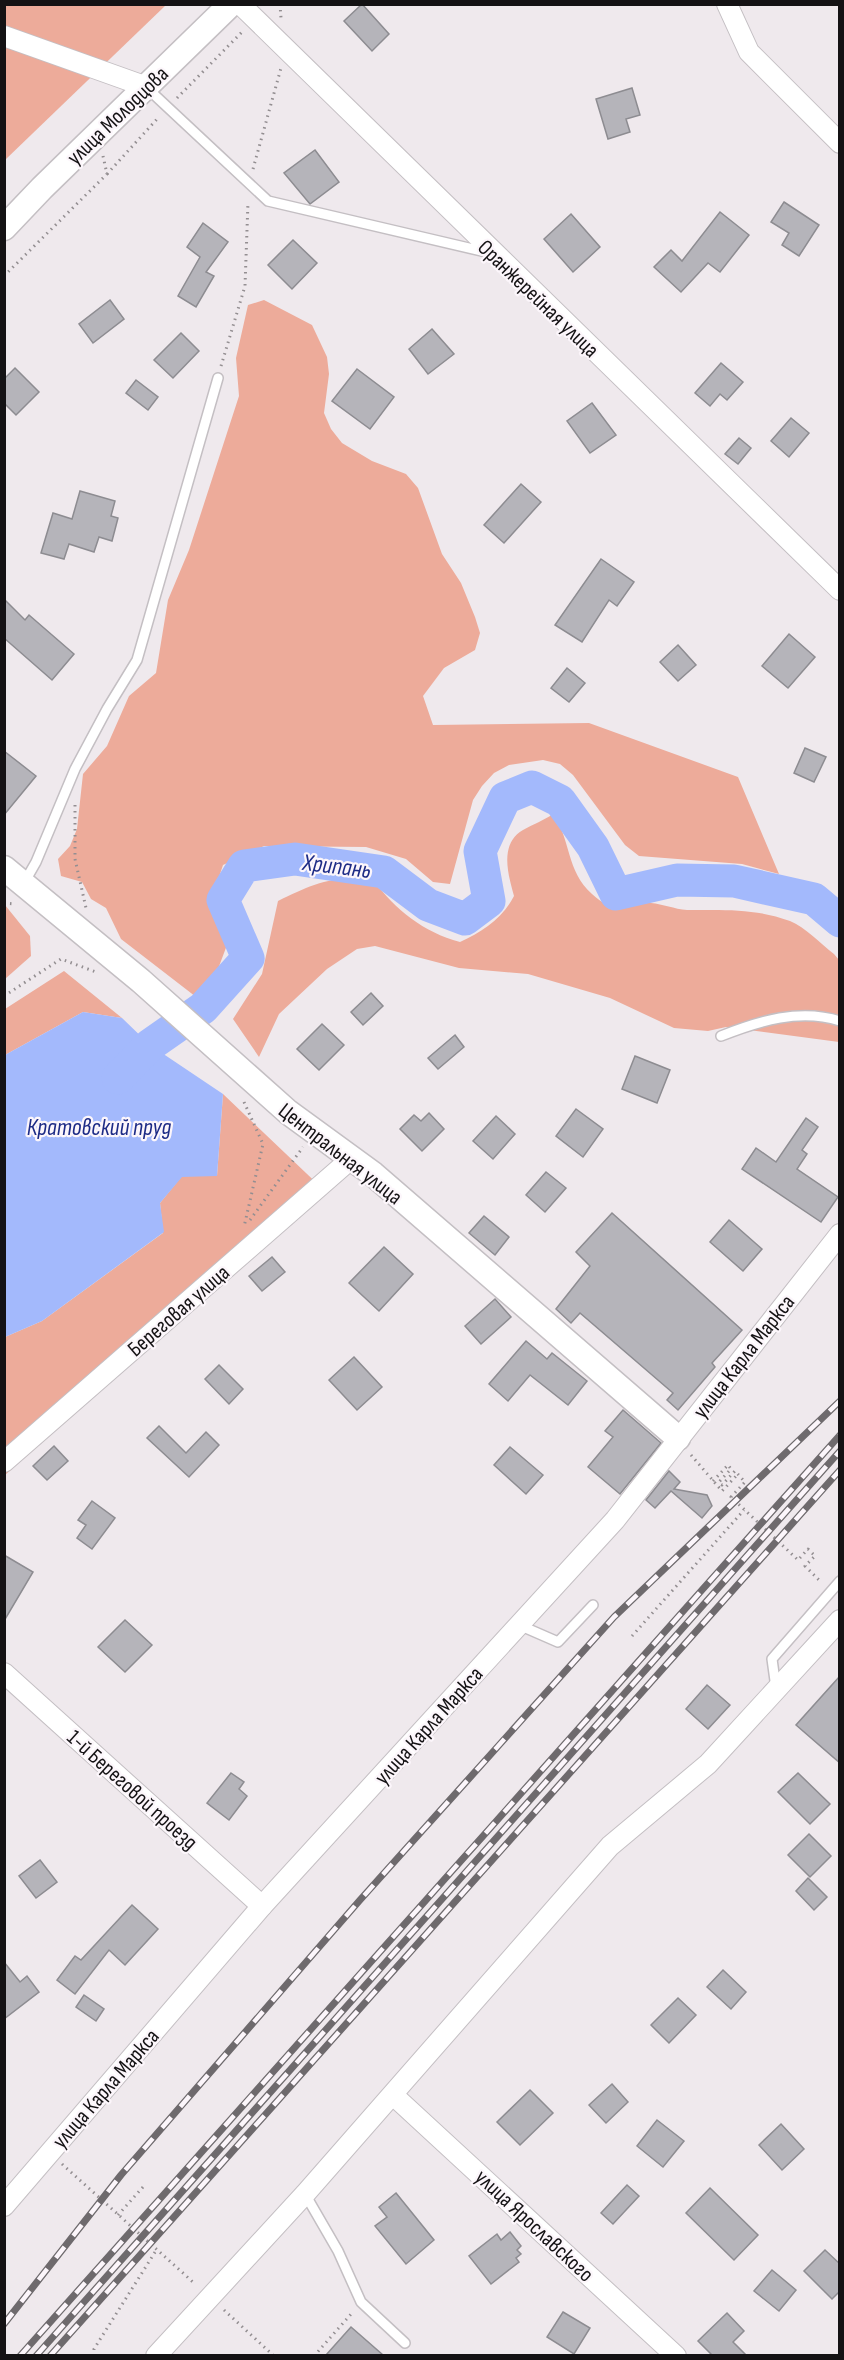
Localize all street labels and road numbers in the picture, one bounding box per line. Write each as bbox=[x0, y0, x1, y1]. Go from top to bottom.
street label: улица Молодцова bbox=[62, 61, 174, 171]
street label: Оранжерейная улица bbox=[472, 234, 604, 364]
street label: Центральная улица bbox=[273, 1097, 407, 1211]
street label: Береговая улица bbox=[122, 1259, 236, 1363]
street label: улица Карла Маркса bbox=[687, 1290, 801, 1424]
street label: улица Карла Маркса bbox=[369, 1661, 489, 1791]
street label: 1-й Береговой проезд bbox=[61, 1724, 203, 1856]
street label: улица Карла Маркса bbox=[47, 2024, 165, 2154]
street label: улица Ярославского bbox=[469, 2164, 599, 2288]

